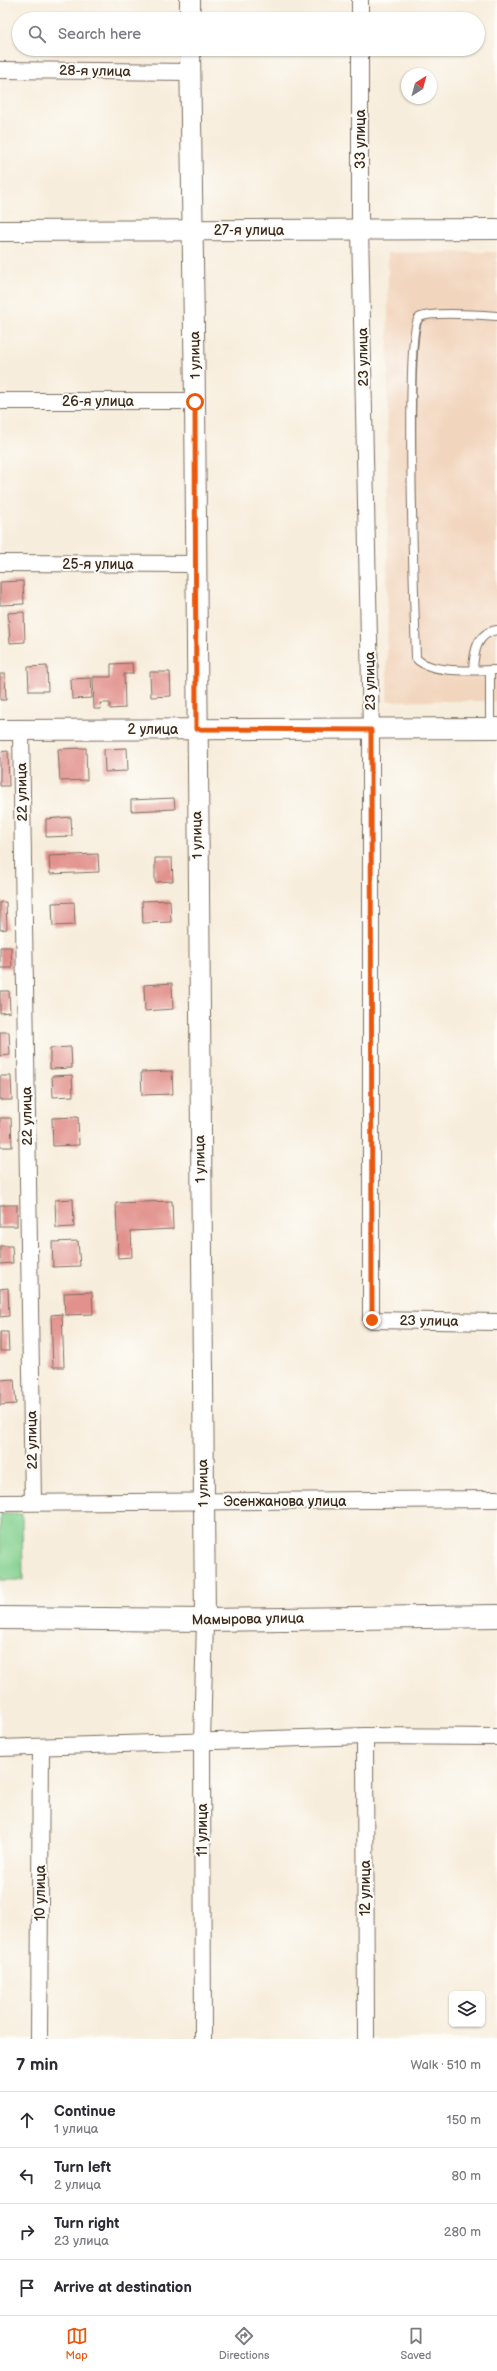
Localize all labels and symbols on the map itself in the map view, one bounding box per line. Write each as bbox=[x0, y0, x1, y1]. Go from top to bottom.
street label: 28-я улица bbox=[59, 62, 132, 80]
north arrow bbox=[401, 68, 437, 104]
street label: 33 улица bbox=[352, 108, 369, 169]
street label: 27-я улица bbox=[214, 222, 285, 239]
street label: 23 улица bbox=[354, 327, 372, 387]
street label: 1 улица bbox=[186, 330, 204, 379]
street label: 26-я улица bbox=[62, 393, 135, 410]
route start bbox=[186, 393, 204, 411]
street label: 25-я улица bbox=[62, 556, 135, 573]
street label: 23 улица bbox=[361, 651, 379, 711]
street label: 2 улица bbox=[128, 721, 179, 738]
street label: 22 улица bbox=[13, 762, 31, 822]
street label: 1 улица bbox=[188, 810, 206, 859]
street label: 22 улица bbox=[18, 1086, 36, 1146]
street label: 1 улица bbox=[191, 1134, 209, 1183]
route end bbox=[363, 1311, 381, 1329]
street label: 23 улица bbox=[399, 1312, 459, 1330]
street label: 22 улица bbox=[23, 1410, 41, 1470]
street label: 1 улица bbox=[194, 1458, 212, 1507]
street label: Эсенжанова улица bbox=[223, 1493, 347, 1510]
street label: Мамырова улица bbox=[192, 1610, 305, 1628]
street label: 11 улица bbox=[194, 1803, 211, 1857]
street label: 12 улица bbox=[357, 1859, 374, 1916]
street label: 10 улица bbox=[32, 1864, 49, 1921]

